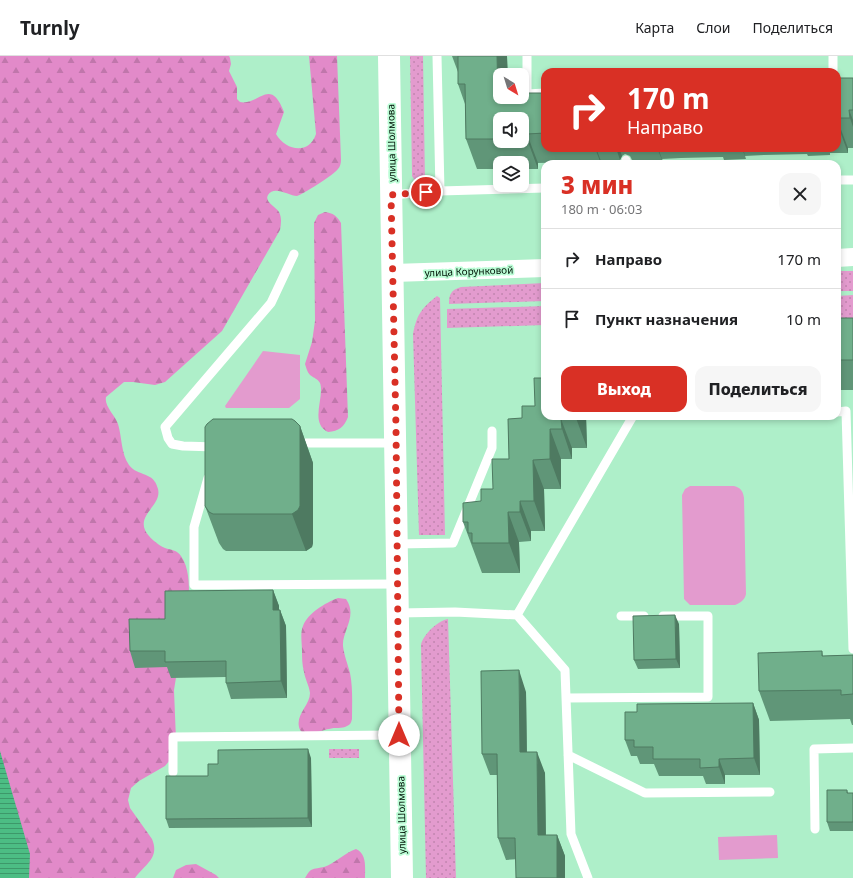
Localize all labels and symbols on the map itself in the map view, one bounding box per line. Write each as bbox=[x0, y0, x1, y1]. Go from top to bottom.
north arrow bbox=[493, 68, 529, 104]
street label: улица Шолмова bbox=[383, 104, 399, 182]
pin bbox=[409, 175, 443, 209]
street label: улица Корунковой bbox=[424, 262, 514, 280]
position arrow bbox=[378, 714, 420, 756]
street label: улица Шолмова bbox=[393, 776, 409, 854]

